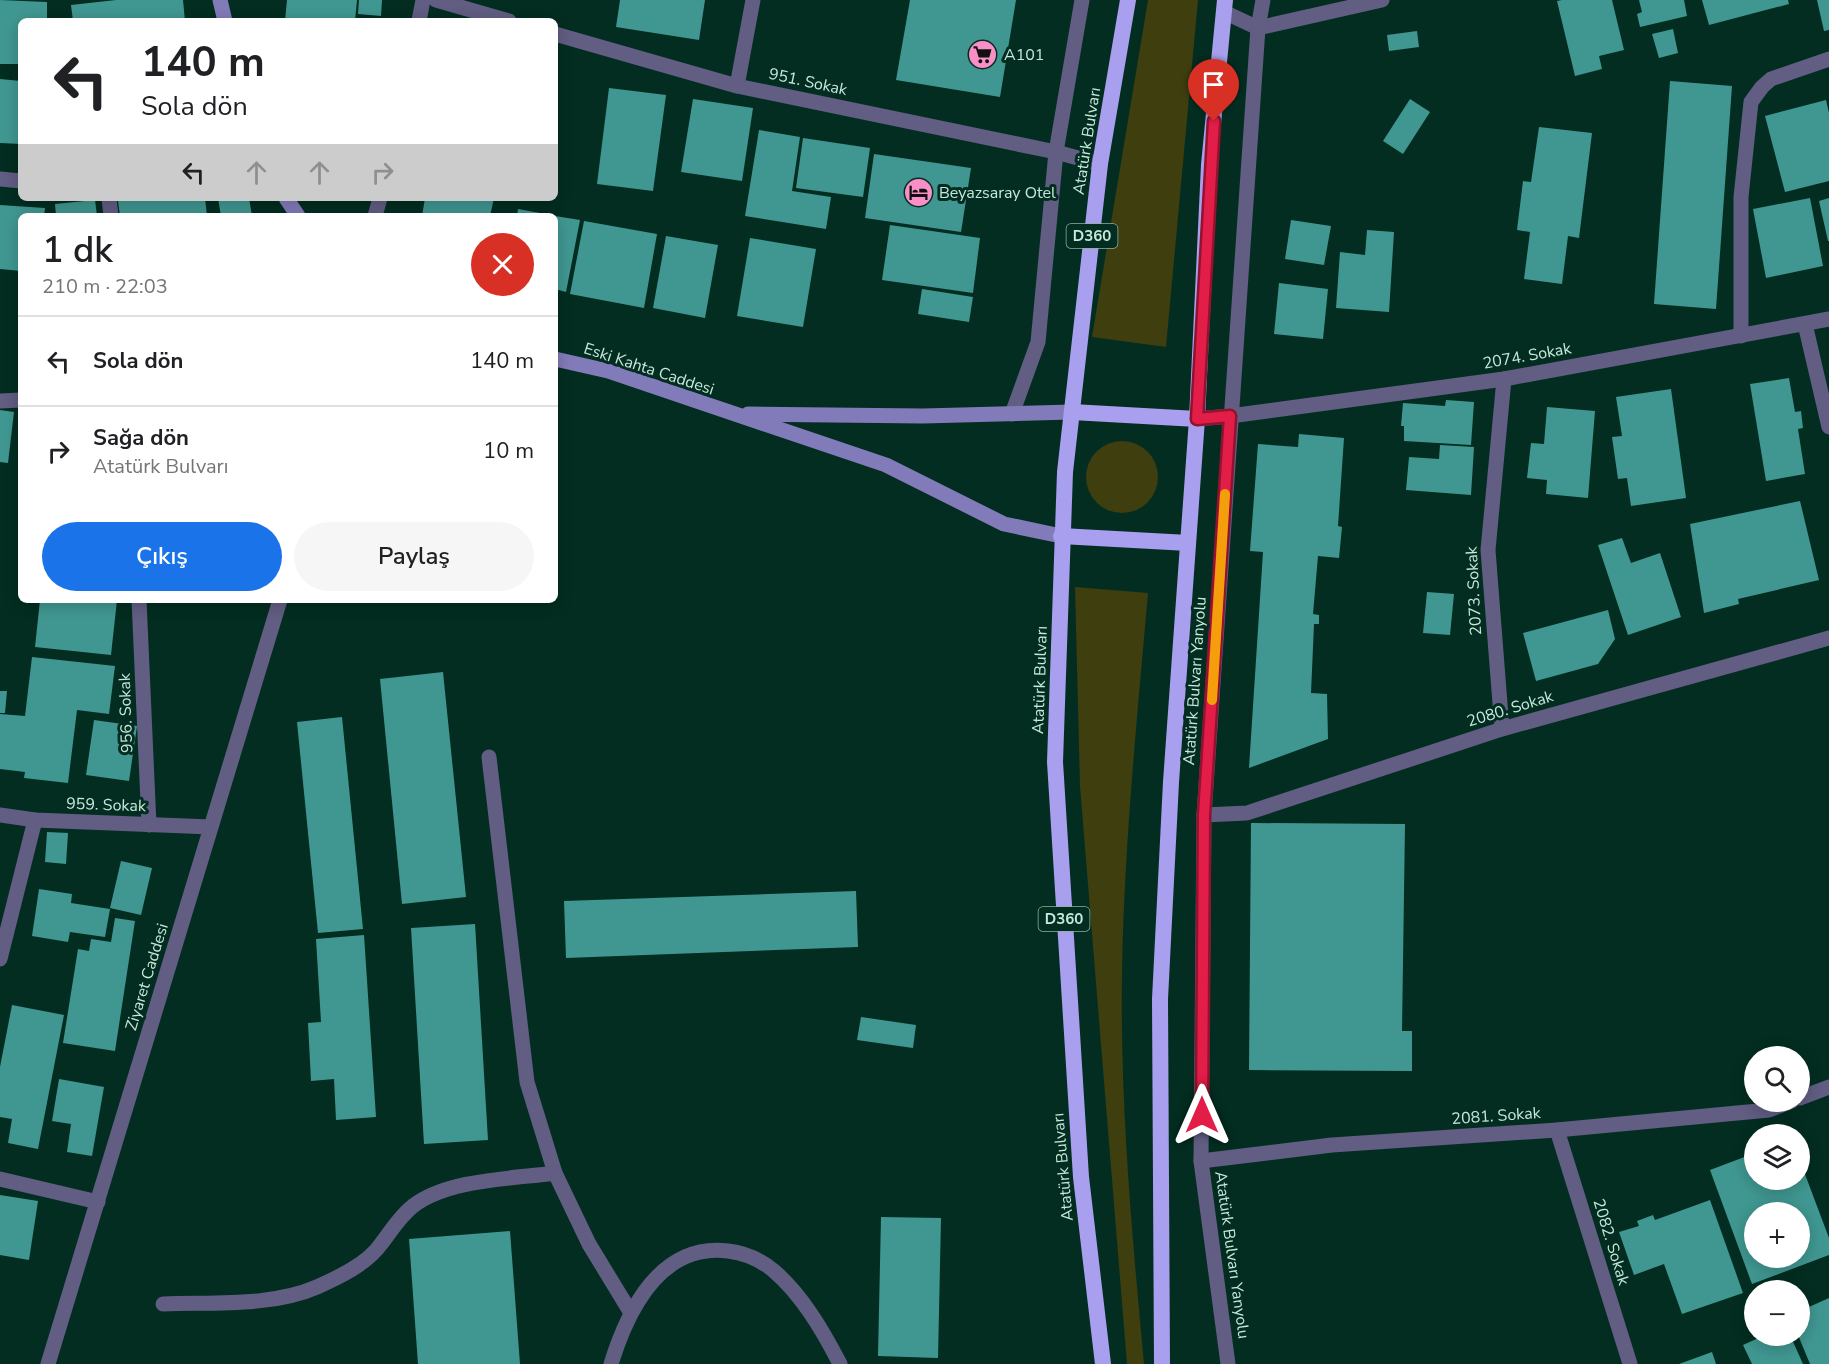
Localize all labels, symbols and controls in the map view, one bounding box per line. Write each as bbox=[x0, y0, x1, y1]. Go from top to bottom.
text: 140 m bbox=[141, 34, 265, 91]
supermarket icon: A101 bbox=[967, 39, 999, 71]
icon: left bbox=[42, 42, 120, 120]
place label: A101 bbox=[1004, 44, 1044, 66]
pin bbox=[1188, 59, 1239, 121]
street label: 951. Sokak bbox=[767, 63, 850, 101]
icon: arrive bbox=[1197, 68, 1230, 101]
street label: Atatürk Bulvarı bbox=[1068, 86, 1106, 196]
text: Sola dön bbox=[141, 88, 248, 125]
icon: left bbox=[177, 156, 210, 189]
icon: ahead bbox=[240, 156, 273, 189]
icon: ahead bbox=[303, 156, 336, 189]
icon: right bbox=[366, 156, 399, 189]
hotel icon: Beyazsaray Otel bbox=[902, 177, 934, 209]
place label: Beyazsaray Otel bbox=[939, 182, 1056, 204]
road number: D360 bbox=[1066, 224, 1118, 248]
text: 1 dk bbox=[42, 226, 113, 275]
button: close bbox=[471, 233, 534, 296]
text: 210 m · 22:03 bbox=[42, 273, 168, 300]
street label: 2074. Sokak bbox=[1481, 337, 1574, 375]
street label: Eski Kahta Caddesi bbox=[581, 338, 717, 400]
icon: left bbox=[42, 345, 75, 378]
text: Sola dön bbox=[93, 346, 183, 376]
text: 140 m bbox=[470, 346, 534, 376]
text: Sağa dön bbox=[93, 423, 189, 453]
icon: right bbox=[42, 435, 75, 468]
text: 10 m bbox=[483, 436, 534, 466]
text: Atatürk Bulvarı bbox=[93, 453, 228, 480]
button: Çıkış bbox=[42, 522, 282, 591]
button: Paylaş bbox=[294, 522, 534, 591]
street label: 2073. Sokak bbox=[1461, 545, 1487, 636]
street label: Atatürk Bulvarı Yanyolu bbox=[1178, 596, 1212, 766]
street label: Atatürk Bulvarı bbox=[1027, 625, 1053, 735]
street label: 956. Sokak bbox=[114, 672, 138, 753]
street label: 2080. Sokak bbox=[1464, 685, 1557, 733]
street label: 959. Sokak bbox=[66, 793, 147, 817]
road number: D360 bbox=[1038, 907, 1090, 931]
street label: Ziyaret Caddesi bbox=[120, 921, 174, 1033]
map controls bbox=[1744, 1046, 1810, 1346]
button: search bbox=[1744, 1046, 1810, 1112]
position arrow bbox=[1170, 1083, 1234, 1147]
street label: 2081. Sokak bbox=[1451, 1102, 1542, 1130]
street label: Atatürk Bulvarı bbox=[1047, 1112, 1079, 1222]
button: layers bbox=[1744, 1124, 1810, 1190]
street label: Atatürk Bulvarı Yanyolu bbox=[1209, 1170, 1255, 1340]
street label: 2082. Sokak bbox=[1587, 1196, 1635, 1289]
button: + bbox=[1744, 1202, 1810, 1268]
button: − bbox=[1744, 1280, 1810, 1346]

